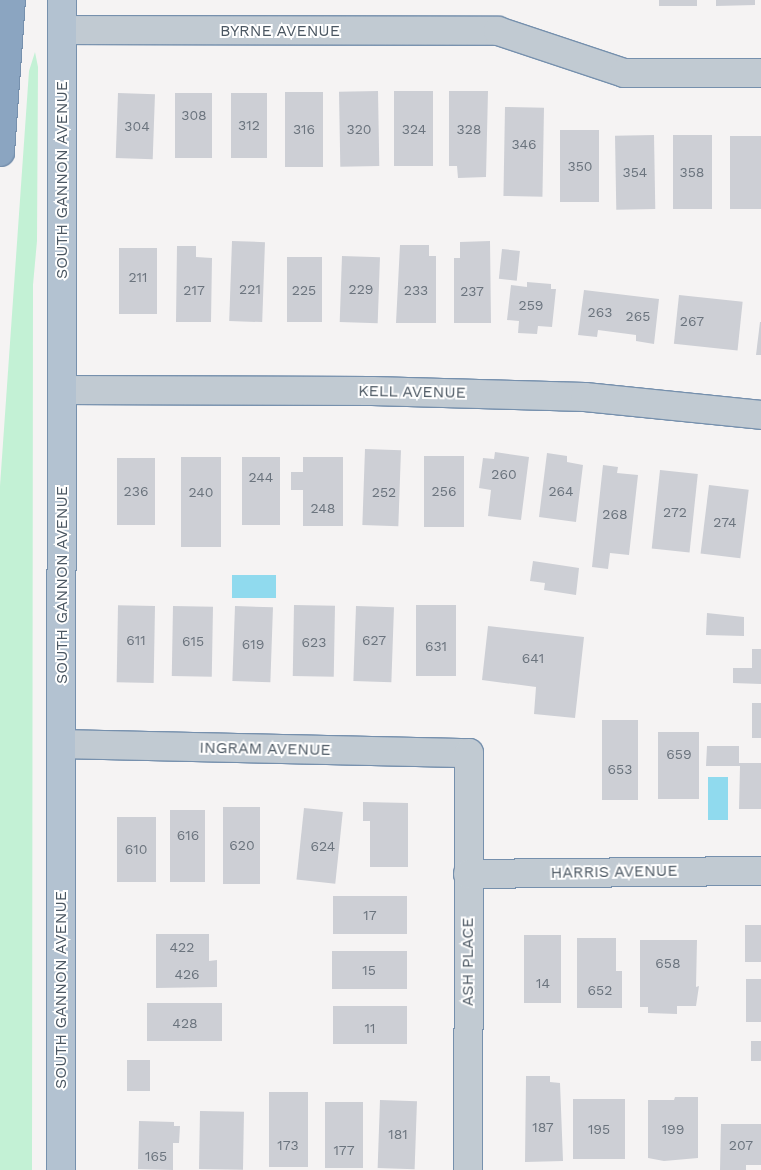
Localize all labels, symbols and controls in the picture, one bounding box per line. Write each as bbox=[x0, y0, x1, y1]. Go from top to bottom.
street label: BYRNE AVENUE bbox=[220, 21, 340, 41]
street label: SOUTH GANNON AVENUE bbox=[52, 81, 72, 279]
house number: 308 bbox=[181, 107, 207, 123]
house number: 312 bbox=[238, 117, 260, 133]
house number: 304 bbox=[124, 118, 150, 134]
house number: 316 bbox=[293, 121, 315, 137]
house number: 320 bbox=[346, 121, 372, 137]
house number: 324 bbox=[402, 121, 426, 137]
house number: 328 bbox=[457, 121, 481, 137]
house number: 346 bbox=[511, 136, 537, 152]
house number: 350 bbox=[567, 158, 593, 174]
house number: 354 bbox=[623, 164, 647, 180]
house number: 358 bbox=[680, 164, 704, 180]
house number: 211 bbox=[128, 269, 148, 285]
house number: 221 bbox=[239, 281, 261, 297]
house number: 229 bbox=[349, 281, 373, 297]
house number: 217 bbox=[183, 282, 205, 298]
house number: 225 bbox=[292, 282, 316, 298]
house number: 233 bbox=[404, 282, 428, 298]
house number: 237 bbox=[460, 283, 484, 299]
house number: 259 bbox=[519, 297, 543, 313]
house number: 263 bbox=[588, 304, 612, 320]
house number: 265 bbox=[626, 308, 650, 324]
house number: 267 bbox=[680, 313, 704, 329]
street label: KELL AVENUE bbox=[357, 381, 467, 403]
house number: 260 bbox=[491, 466, 517, 482]
house number: 244 bbox=[249, 469, 273, 485]
house number: 236 bbox=[124, 483, 148, 499]
house number: 256 bbox=[432, 483, 456, 499]
house number: 264 bbox=[548, 483, 574, 499]
house number: 240 bbox=[188, 484, 214, 500]
house number: 252 bbox=[372, 484, 396, 500]
street label: SOUTH GANNON AVENUE bbox=[52, 486, 72, 684]
house number: 248 bbox=[311, 500, 335, 516]
house number: 272 bbox=[663, 504, 687, 520]
house number: 268 bbox=[602, 506, 628, 522]
house number: 274 bbox=[713, 514, 737, 530]
house number: 611 bbox=[126, 632, 146, 648]
house number: 627 bbox=[362, 632, 386, 648]
house number: 615 bbox=[182, 633, 204, 649]
house number: 623 bbox=[302, 634, 326, 650]
house number: 619 bbox=[242, 636, 264, 652]
house number: 631 bbox=[425, 638, 447, 654]
house number: 641 bbox=[522, 650, 544, 666]
street label: INGRAM AVENUE bbox=[199, 738, 331, 760]
house number: 659 bbox=[666, 746, 692, 762]
house number: 653 bbox=[608, 761, 632, 777]
house number: 616 bbox=[177, 827, 199, 843]
house number: 620 bbox=[229, 837, 255, 853]
house number: 624 bbox=[311, 838, 335, 854]
house number: 610 bbox=[125, 841, 147, 857]
street label: HARRIS AVENUE bbox=[550, 861, 678, 883]
street label: SOUTH GANNON AVENUE bbox=[51, 891, 71, 1089]
house number: 17 bbox=[363, 907, 377, 923]
street label: ASH PLACE bbox=[458, 918, 478, 1006]
house number: 422 bbox=[170, 939, 194, 955]
house number: 658 bbox=[655, 955, 681, 971]
house number: 15 bbox=[362, 962, 376, 978]
house number: 426 bbox=[174, 966, 200, 982]
house number: 14 bbox=[536, 975, 550, 991]
house number: 652 bbox=[588, 982, 612, 998]
house number: 428 bbox=[172, 1015, 198, 1031]
house number: 11 bbox=[365, 1020, 375, 1036]
house number: 187 bbox=[532, 1119, 554, 1135]
house number: 195 bbox=[588, 1121, 610, 1137]
house number: 199 bbox=[662, 1121, 684, 1137]
house number: 181 bbox=[388, 1126, 408, 1142]
house number: 173 bbox=[277, 1137, 299, 1153]
house number: 207 bbox=[729, 1137, 753, 1153]
house number: 177 bbox=[333, 1142, 355, 1158]
house number: 165 bbox=[145, 1148, 167, 1164]

